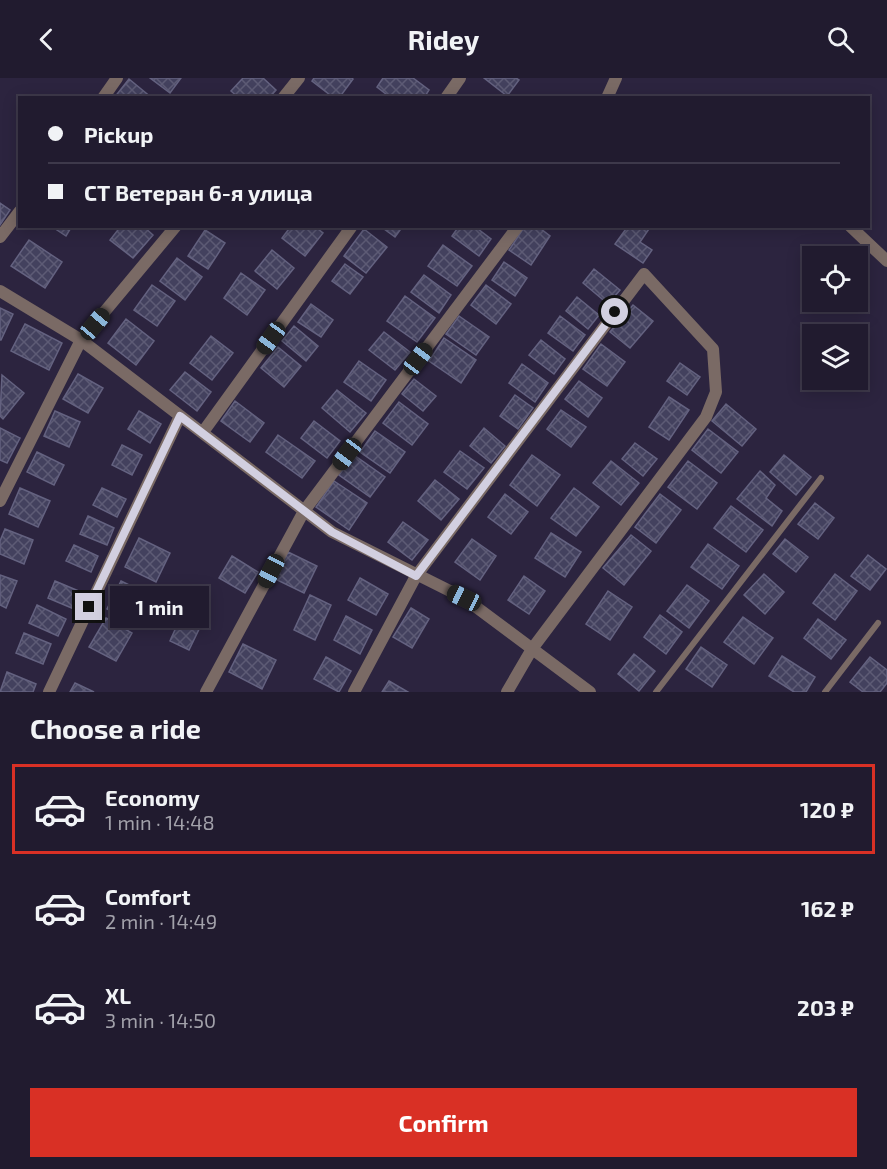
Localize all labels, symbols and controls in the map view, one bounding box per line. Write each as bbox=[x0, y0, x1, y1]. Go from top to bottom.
icon: back bbox=[30, 23, 63, 56]
text: Ridey bbox=[408, 23, 479, 55]
icon: search bbox=[824, 23, 857, 56]
text: Pickup bbox=[84, 121, 153, 147]
text: СТ Ветеран 6-я улица bbox=[84, 179, 313, 205]
map controls bbox=[802, 246, 868, 390]
button: locate bbox=[802, 246, 868, 312]
route start bbox=[601, 298, 628, 325]
car bbox=[77, 304, 113, 344]
car bbox=[253, 318, 289, 358]
button: layers bbox=[802, 324, 868, 390]
car bbox=[400, 339, 436, 379]
car bbox=[329, 434, 365, 474]
car bbox=[255, 551, 287, 591]
car bbox=[444, 582, 484, 614]
callout: 1 min bbox=[110, 586, 209, 628]
route end bbox=[75, 593, 102, 620]
text: 1 min bbox=[135, 595, 184, 619]
text: Choose a ride bbox=[30, 712, 201, 744]
icon: car bbox=[33, 782, 87, 836]
text: Economy bbox=[105, 784, 200, 810]
text: 120 ₽ bbox=[800, 796, 854, 822]
text: 1 min · 14:48 bbox=[105, 810, 215, 834]
icon: car bbox=[33, 881, 87, 935]
text: Comfort bbox=[105, 883, 190, 909]
text: 162 ₽ bbox=[801, 895, 854, 921]
text: 2 min · 14:49 bbox=[105, 909, 217, 933]
icon: car bbox=[33, 980, 87, 1034]
text: XL bbox=[105, 982, 131, 1008]
text: 203 ₽ bbox=[797, 994, 854, 1020]
text: 3 min · 14:50 bbox=[105, 1008, 216, 1032]
button: Confirm bbox=[30, 1088, 857, 1157]

